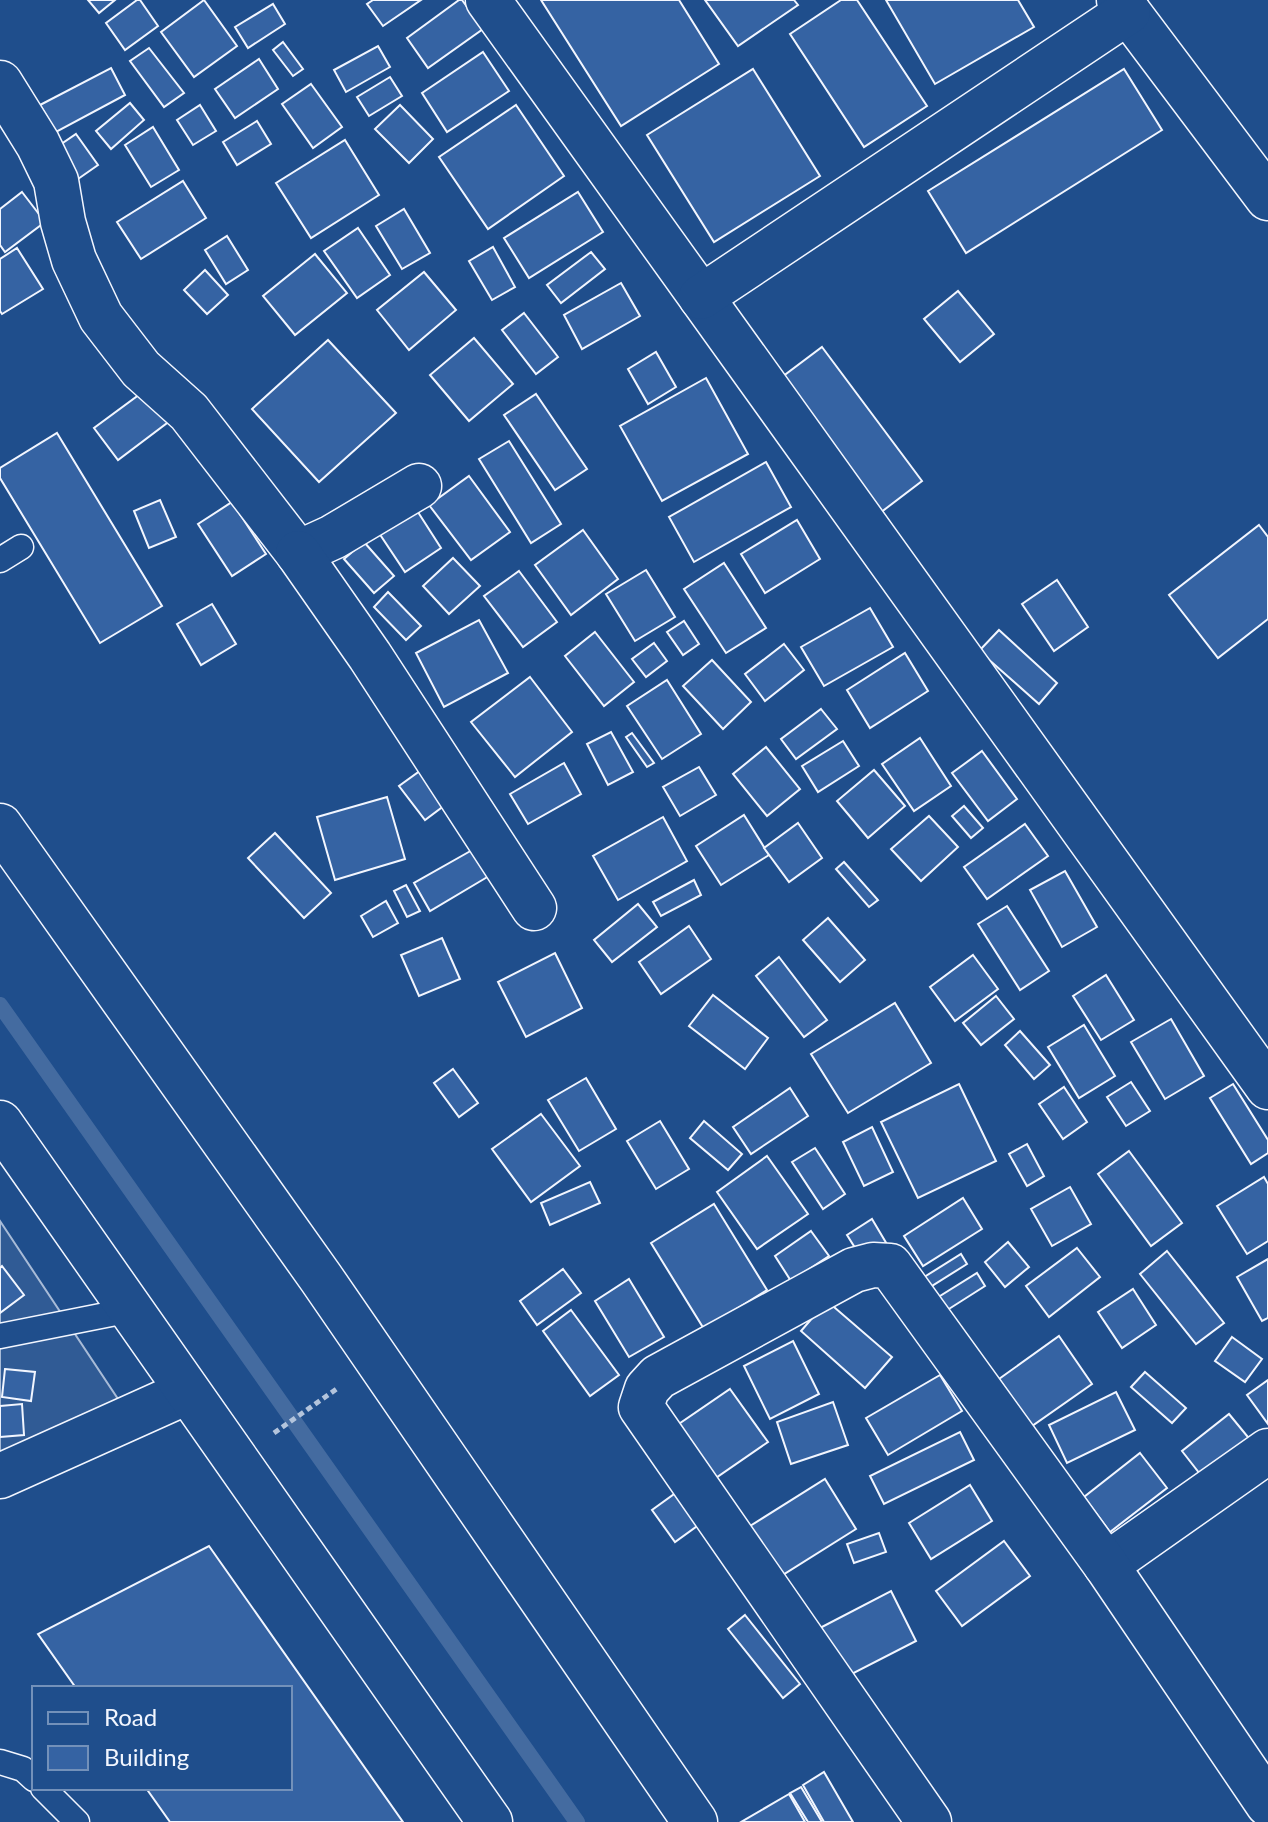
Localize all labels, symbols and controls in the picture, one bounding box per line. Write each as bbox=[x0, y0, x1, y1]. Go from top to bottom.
legend bbox=[32, 1686, 292, 1790]
text: Road bbox=[104, 1702, 157, 1731]
text: Building bbox=[104, 1742, 189, 1771]

